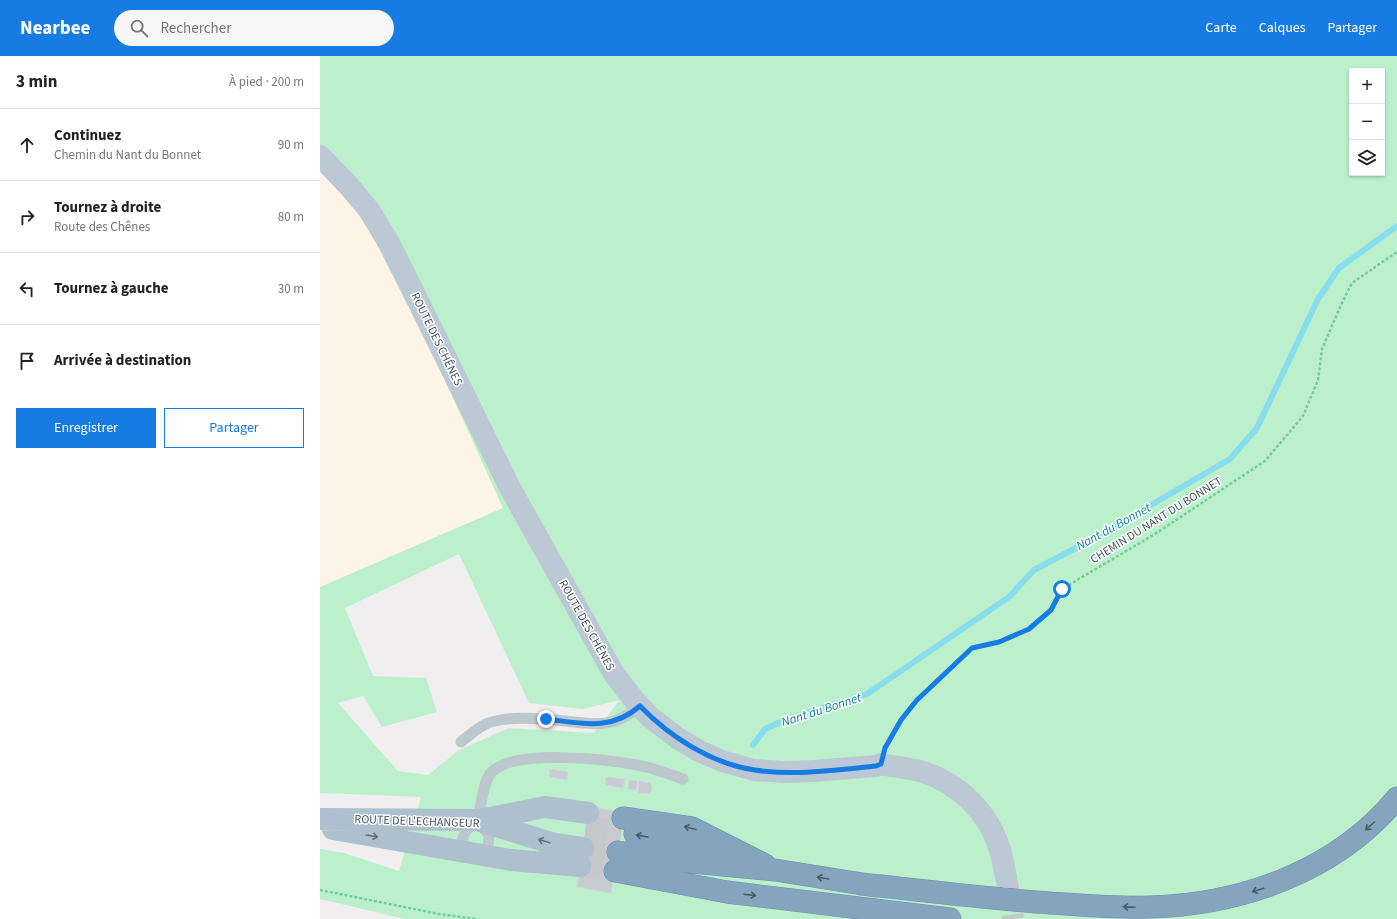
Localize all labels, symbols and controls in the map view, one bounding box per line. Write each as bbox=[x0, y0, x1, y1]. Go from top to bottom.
search box bbox=[114, 10, 394, 46]
text: Nearbee bbox=[20, 15, 90, 42]
icon: search bbox=[128, 17, 150, 39]
text: Rechercher bbox=[160, 18, 231, 39]
text: Carte bbox=[1205, 18, 1237, 38]
text: Calques bbox=[1259, 18, 1306, 38]
text: Partager bbox=[1328, 18, 1377, 38]
map controls bbox=[1349, 68, 1385, 176]
button: + bbox=[1349, 68, 1385, 104]
text: 3 min bbox=[16, 70, 57, 94]
text: À pied · 200 m bbox=[229, 73, 304, 91]
button: − bbox=[1349, 104, 1385, 140]
text: Continuez bbox=[54, 125, 121, 146]
icon: ahead bbox=[16, 134, 38, 156]
text: 90 m bbox=[278, 136, 304, 154]
button: layers bbox=[1349, 140, 1385, 176]
text: Chemin du Nant du Bonnet bbox=[54, 146, 201, 164]
text: Tournez à droite bbox=[54, 197, 161, 218]
icon: right bbox=[16, 206, 38, 228]
text: 80 m bbox=[278, 208, 304, 226]
text: Route des Chênes bbox=[54, 218, 150, 236]
icon: left bbox=[16, 278, 38, 300]
text: Tournez à gauche bbox=[54, 278, 169, 299]
text: 30 m bbox=[278, 280, 304, 298]
street label: ROUTE DES CHÊNES bbox=[407, 290, 466, 389]
icon: arrive bbox=[16, 350, 38, 372]
text: Arrivée à destination bbox=[54, 350, 191, 371]
button: Enregistrer bbox=[16, 408, 156, 448]
button: Partager bbox=[164, 408, 304, 448]
street label: CHEMIN DU NANT DU BONNET bbox=[1087, 473, 1226, 568]
water label: Nant du Bonnet bbox=[1073, 499, 1155, 555]
street label: ROUTE DES CHÊNES bbox=[554, 577, 619, 674]
route start bbox=[1053, 580, 1071, 598]
water label: Nant du Bonnet bbox=[779, 688, 864, 731]
route end bbox=[537, 710, 555, 728]
street label: ROUTE DE L'ECHANGEUR bbox=[354, 811, 480, 832]
one-way arrow bbox=[1364, 821, 1375, 830]
one-way arrow bbox=[683, 824, 696, 831]
one-way arrow bbox=[636, 831, 649, 839]
one-way arrow bbox=[365, 832, 378, 840]
one-way arrow bbox=[538, 837, 551, 844]
one-way arrow bbox=[817, 874, 830, 882]
one-way arrow bbox=[1251, 887, 1264, 894]
one-way arrow bbox=[743, 891, 756, 899]
one-way arrow bbox=[1123, 903, 1136, 910]

